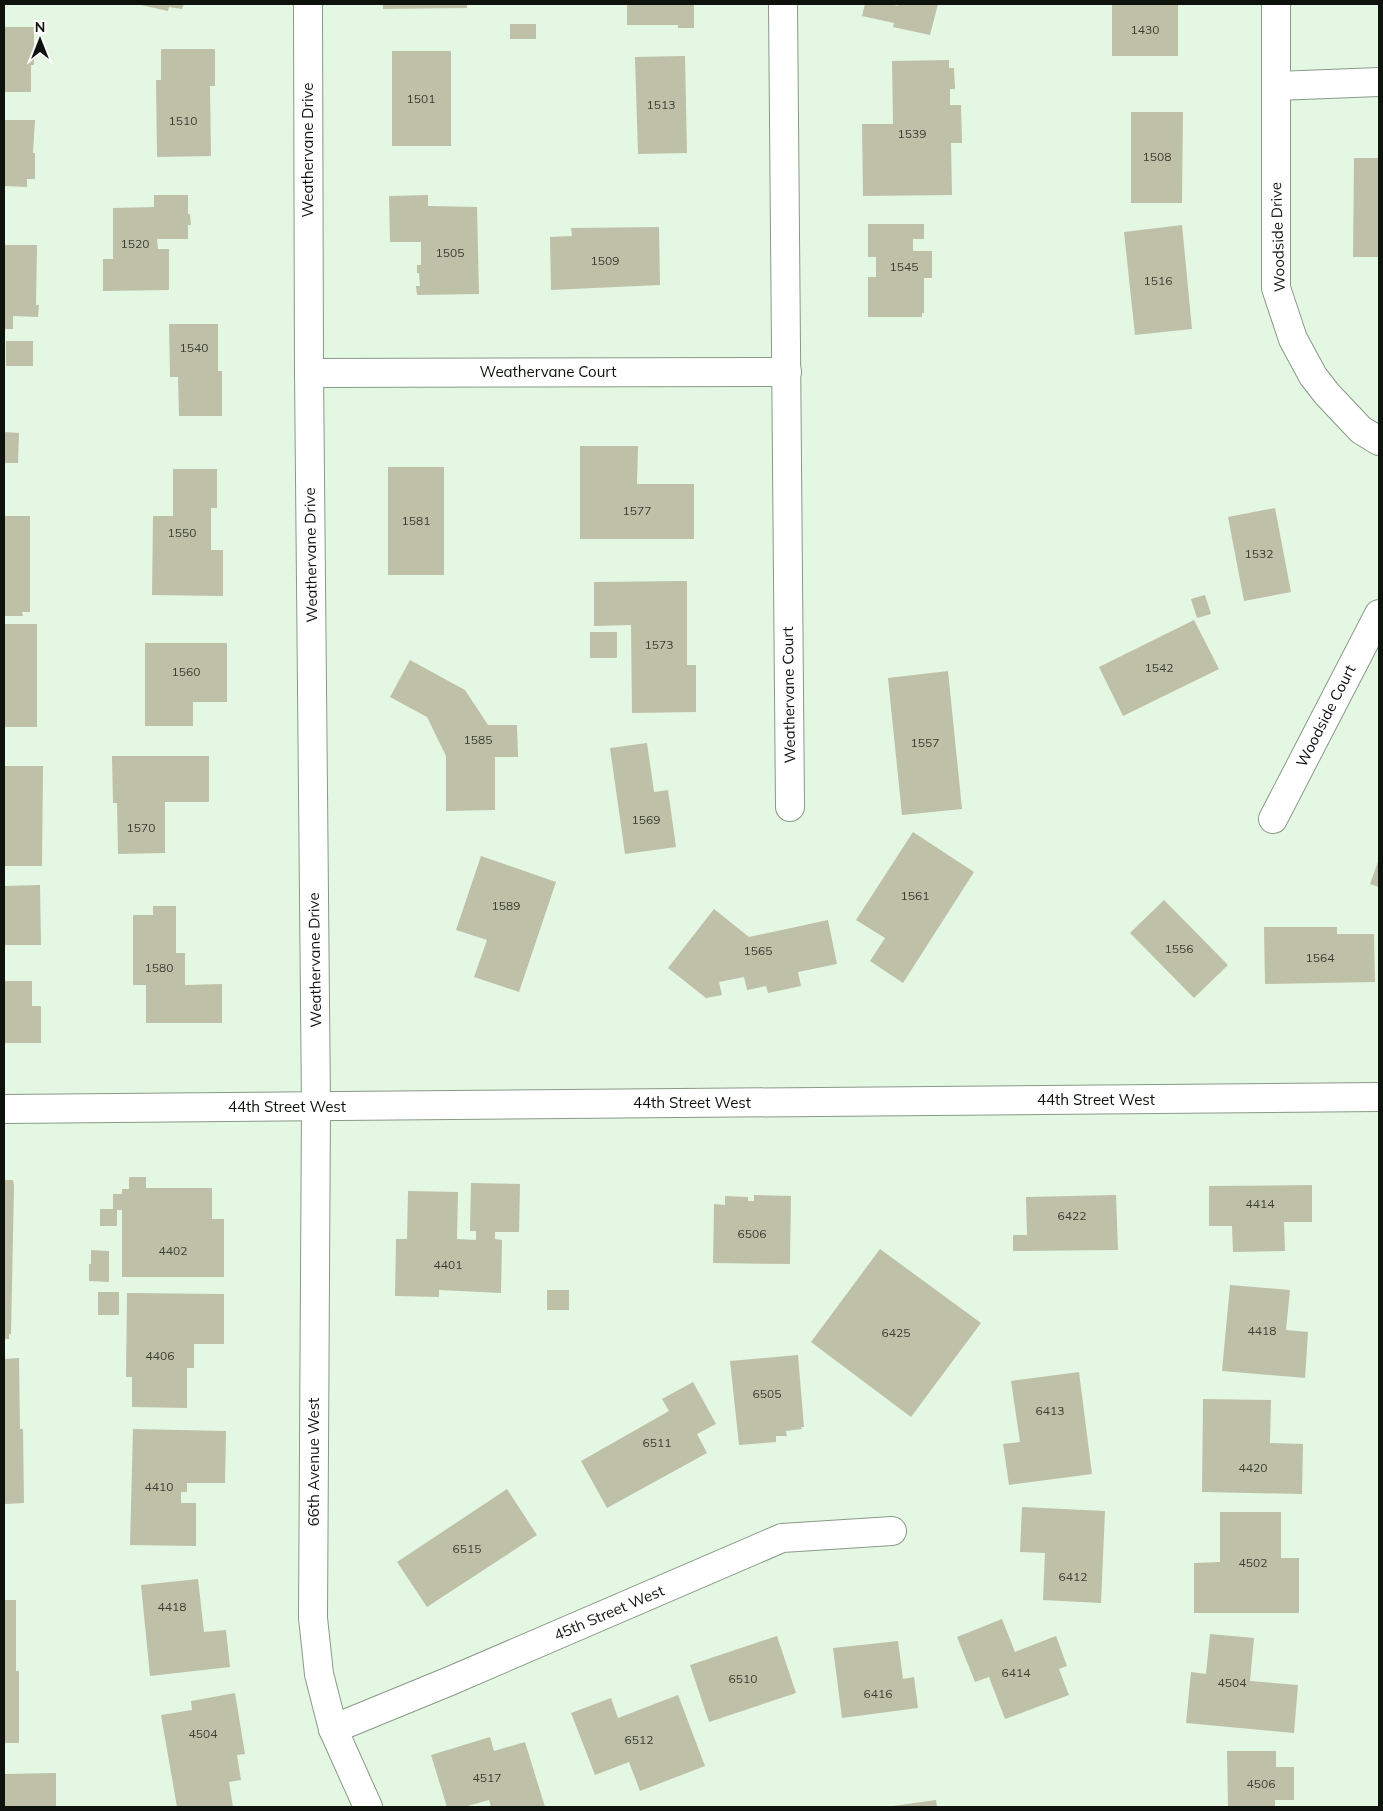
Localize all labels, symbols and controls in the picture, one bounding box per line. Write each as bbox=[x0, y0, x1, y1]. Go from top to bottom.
north arrow bbox=[15, 15, 65, 65]
text: N bbox=[35, 18, 45, 36]
house number: 1430 bbox=[1131, 22, 1159, 37]
street label: Weathervane Drive bbox=[298, 83, 317, 217]
house number: 1501 bbox=[407, 91, 435, 106]
house number: 1513 bbox=[647, 97, 675, 112]
house number: 1510 bbox=[169, 113, 197, 128]
house number: 1539 bbox=[898, 126, 926, 141]
house number: 1508 bbox=[1143, 149, 1171, 164]
street label: Woodside Drive bbox=[1266, 182, 1289, 292]
house number: 1520 bbox=[121, 236, 149, 251]
house number: 1505 bbox=[436, 245, 464, 260]
house number: 1509 bbox=[591, 253, 619, 268]
house number: 1545 bbox=[890, 259, 918, 274]
house number: 1516 bbox=[1144, 273, 1172, 288]
house number: 1540 bbox=[180, 340, 208, 355]
street label: Weathervane Court bbox=[480, 362, 616, 381]
street label: Weathervane Drive bbox=[300, 487, 321, 623]
house number: 1577 bbox=[623, 503, 651, 518]
house number: 1581 bbox=[402, 513, 430, 528]
house number: 1550 bbox=[168, 525, 196, 540]
house number: 1532 bbox=[1245, 546, 1273, 561]
street label: Weathervane Court bbox=[778, 626, 799, 764]
house number: 1573 bbox=[645, 637, 673, 652]
house number: 1542 bbox=[1145, 660, 1173, 675]
street label: Woodside Court bbox=[1292, 662, 1359, 770]
house number: 1560 bbox=[172, 664, 200, 679]
house number: 1585 bbox=[464, 732, 492, 747]
house number: 1557 bbox=[911, 735, 939, 750]
house number: 1569 bbox=[632, 812, 660, 827]
house number: 1570 bbox=[127, 820, 155, 835]
house number: 1561 bbox=[901, 888, 929, 903]
street label: Weathervane Drive bbox=[304, 892, 325, 1028]
house number: 1589 bbox=[492, 898, 520, 913]
house number: 1556 bbox=[1165, 941, 1193, 956]
house number: 1565 bbox=[744, 943, 772, 958]
house number: 1564 bbox=[1306, 950, 1334, 965]
house number: 1580 bbox=[145, 960, 173, 975]
street label: 44th Street West bbox=[1037, 1090, 1155, 1109]
street label: 44th Street West bbox=[633, 1093, 751, 1112]
street label: 44th Street West bbox=[228, 1097, 346, 1116]
house number: 4414 bbox=[1246, 1196, 1274, 1211]
house number: 6422 bbox=[1058, 1208, 1086, 1223]
house number: 6506 bbox=[738, 1226, 766, 1241]
house number: 4402 bbox=[159, 1243, 187, 1258]
house number: 4401 bbox=[434, 1257, 462, 1272]
house number: 4418 bbox=[1248, 1323, 1276, 1338]
house number: 6425 bbox=[882, 1325, 910, 1340]
house number: 4406 bbox=[146, 1348, 174, 1363]
house number: 6505 bbox=[753, 1386, 781, 1401]
street label: 66th Avenue West bbox=[304, 1398, 323, 1526]
house number: 6413 bbox=[1036, 1403, 1064, 1418]
house number: 6511 bbox=[643, 1435, 671, 1450]
house number: 4420 bbox=[1239, 1460, 1267, 1475]
house number: 4410 bbox=[145, 1479, 173, 1494]
house number: 6515 bbox=[453, 1541, 481, 1556]
house number: 4502 bbox=[1239, 1555, 1267, 1570]
house number: 6412 bbox=[1059, 1569, 1087, 1584]
street label: 45th Street West bbox=[551, 1581, 667, 1644]
house number: 4418 bbox=[158, 1599, 186, 1614]
house number: 6414 bbox=[1002, 1665, 1030, 1680]
house number: 6510 bbox=[729, 1671, 757, 1686]
house number: 4504 bbox=[1218, 1675, 1246, 1690]
house number: 6416 bbox=[864, 1686, 892, 1701]
house number: 4504 bbox=[189, 1726, 217, 1741]
house number: 6512 bbox=[625, 1732, 653, 1747]
house number: 4517 bbox=[473, 1770, 501, 1785]
house number: 4506 bbox=[1247, 1776, 1275, 1791]

